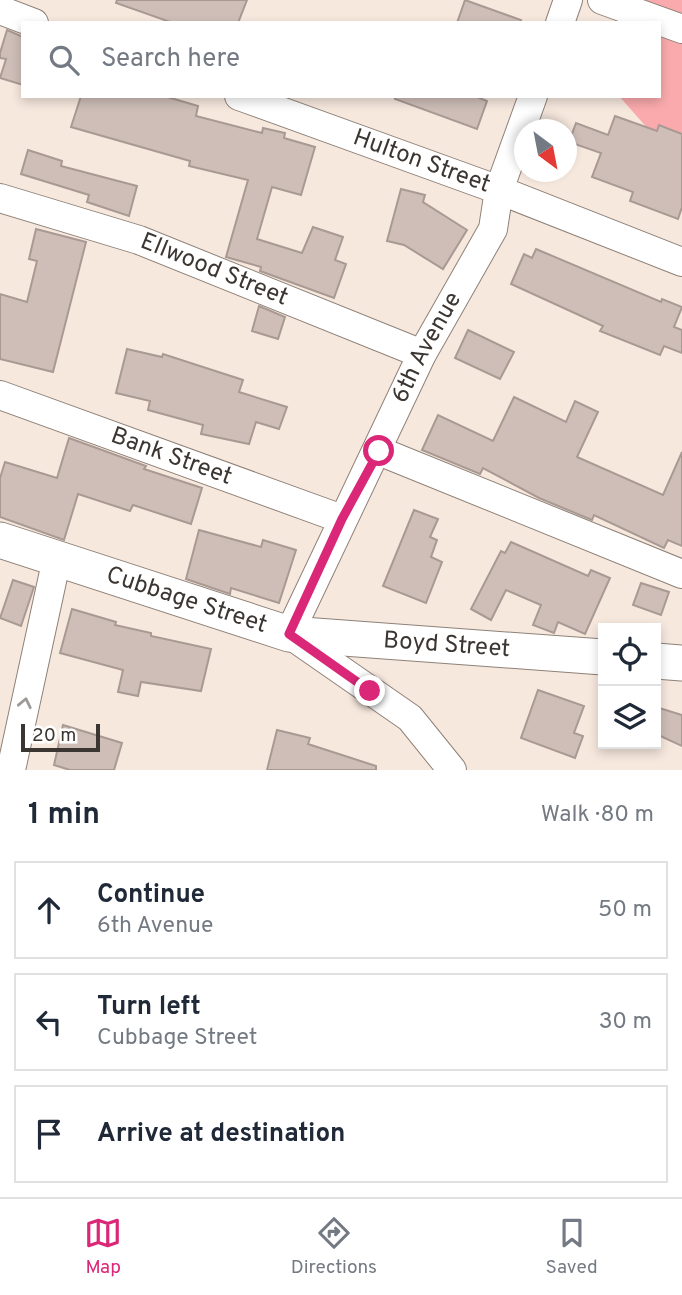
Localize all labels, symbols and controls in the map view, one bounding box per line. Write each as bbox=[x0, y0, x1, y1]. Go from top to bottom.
search box bbox=[21, 21, 661, 98]
icon: search bbox=[45, 41, 83, 79]
text: Search here bbox=[101, 43, 240, 76]
north arrow bbox=[514, 119, 577, 182]
street label: Hulton Street bbox=[349, 123, 494, 201]
street label: Ellwood Street bbox=[136, 227, 292, 313]
street label: 6th Avenue bbox=[386, 287, 469, 408]
street label: Bank Street bbox=[106, 421, 236, 493]
route start bbox=[363, 435, 394, 466]
street label: Cubbage Street bbox=[102, 560, 271, 641]
map controls bbox=[598, 623, 661, 749]
button: locate bbox=[598, 623, 661, 686]
street label: Boyd Street bbox=[382, 626, 511, 665]
route end bbox=[354, 675, 385, 706]
button: layers bbox=[598, 686, 661, 749]
one-way arrow bbox=[17, 697, 32, 709]
scale bar bbox=[21, 721, 100, 753]
text: 20 m bbox=[32, 724, 76, 748]
text: 1 min bbox=[28, 797, 100, 834]
text: Walk · 80 m bbox=[541, 801, 654, 830]
text: Continue bbox=[97, 879, 205, 912]
icon: ahead bbox=[30, 891, 68, 929]
text: 50 m bbox=[598, 896, 652, 925]
text: 6th Avenue bbox=[97, 912, 213, 941]
text: Turn left bbox=[97, 991, 201, 1024]
icon: left bbox=[30, 1003, 68, 1041]
text: 30 m bbox=[599, 1008, 652, 1037]
text: Cubbage Street bbox=[97, 1024, 257, 1053]
icon: arrive bbox=[30, 1115, 68, 1153]
text: Arrive at destination bbox=[97, 1118, 345, 1151]
tab: Map bbox=[84, 1214, 122, 1280]
tab: Directions bbox=[291, 1214, 377, 1280]
tab: Saved bbox=[546, 1214, 598, 1280]

